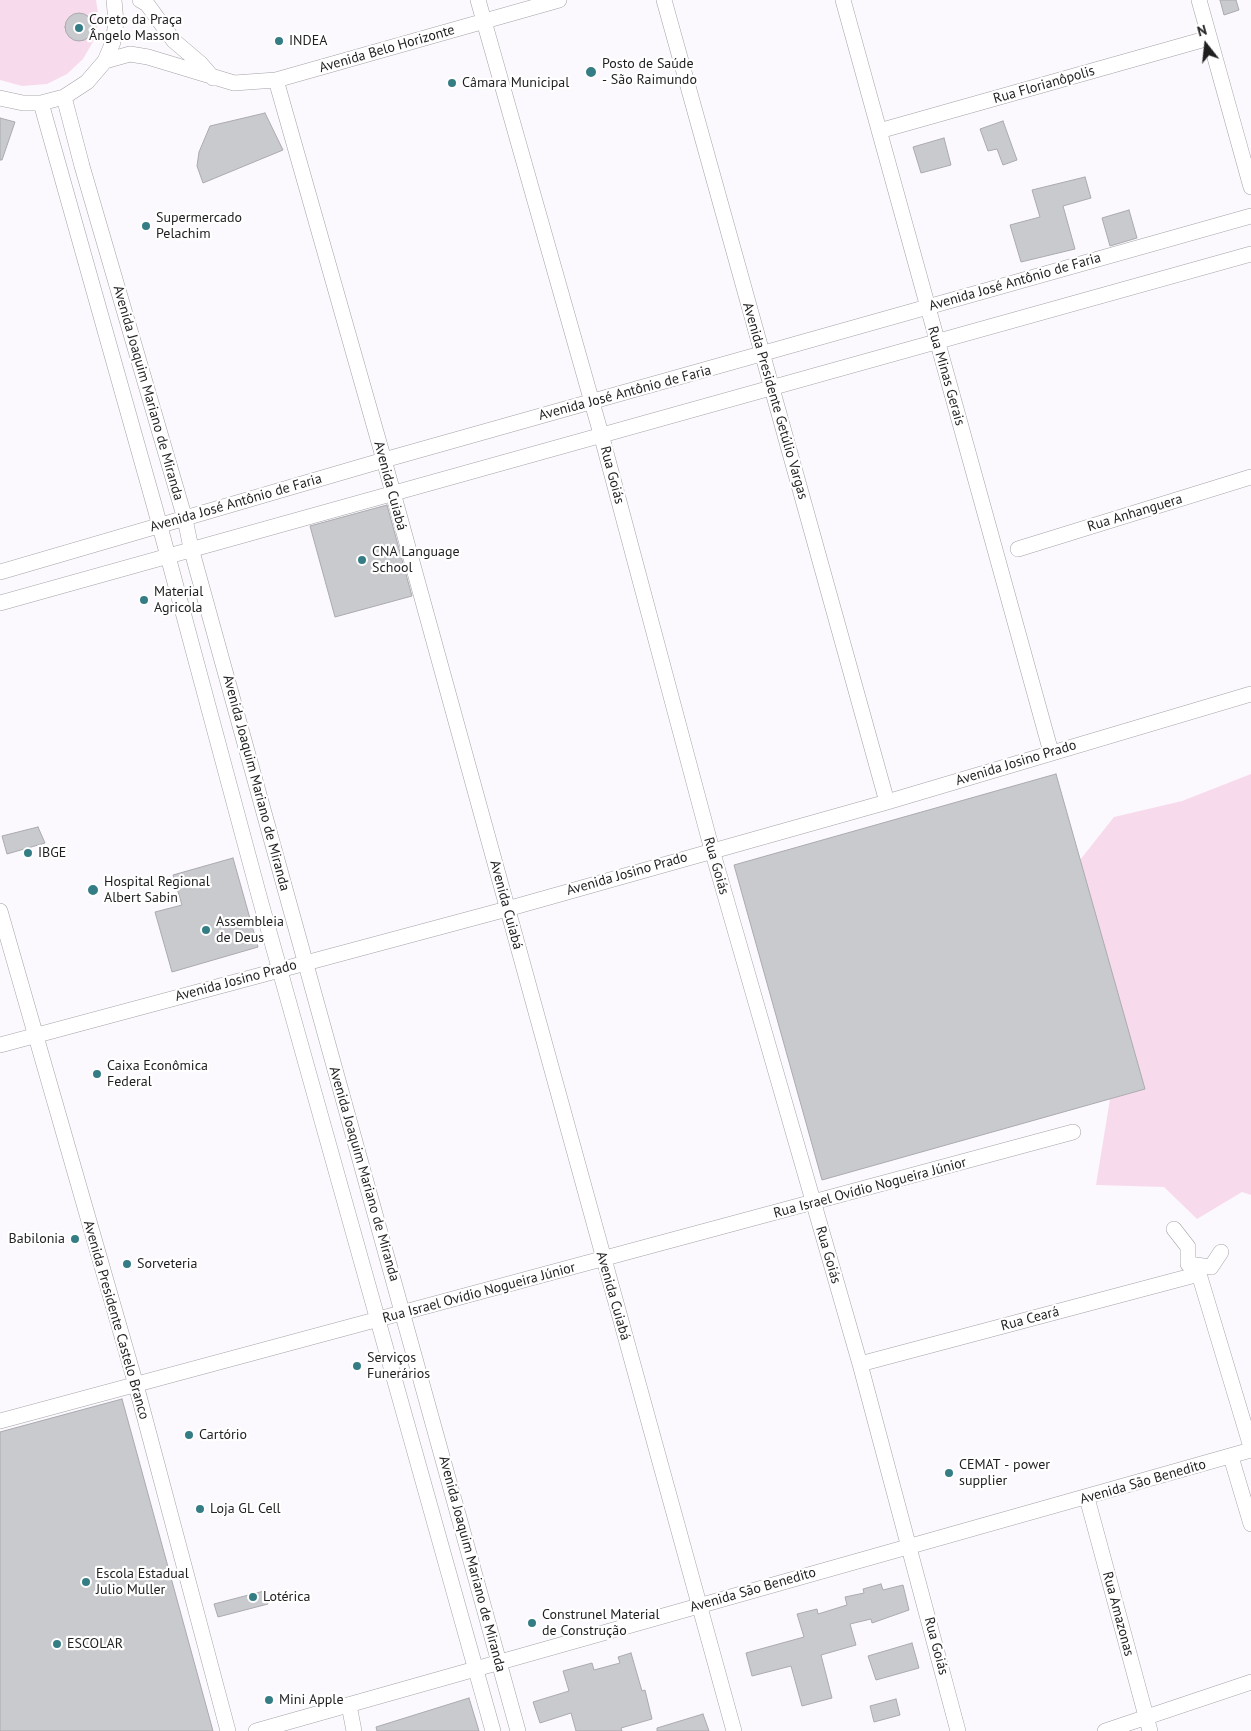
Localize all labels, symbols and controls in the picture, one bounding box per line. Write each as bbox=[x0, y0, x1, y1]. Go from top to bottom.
place label: Coreto da Praça Ângelo Masson bbox=[89, 12, 182, 44]
north arrow bbox=[1181, 20, 1231, 70]
text: N bbox=[1195, 21, 1209, 41]
marker: Coreto da Praça Ângelo Masson bbox=[73, 22, 85, 34]
street label: Avenida Belo Horizonte bbox=[317, 22, 457, 76]
place label: INDEA bbox=[289, 33, 327, 49]
marker: INDEA bbox=[273, 35, 285, 47]
place label: Posto de Saúde - São Raimundo bbox=[602, 56, 697, 88]
street label: Rua Florianôpolis bbox=[991, 62, 1097, 108]
marker: Posto de Saúde - São Raimundo bbox=[584, 65, 598, 79]
place label: Câmara Municipal bbox=[462, 75, 569, 91]
marker: Câmara Municipal bbox=[446, 77, 458, 89]
place label: Supermercado Pelachim bbox=[156, 210, 242, 242]
marker: Supermercado Pelachim bbox=[140, 220, 152, 232]
street label: Avenida José Antônio de Faria bbox=[927, 249, 1103, 315]
street label: Avenida Joaquim Mariano de Miranda bbox=[109, 284, 187, 502]
street label: Avenida Presidente Getúlio Vargas bbox=[739, 301, 811, 501]
street label: Rua Minas Gerais bbox=[924, 324, 968, 428]
street label: Avenida José Antônio de Faria bbox=[537, 362, 713, 424]
street label: Avenida Cuiabá bbox=[370, 440, 410, 532]
street label: Rua Goiás bbox=[596, 444, 628, 506]
street label: Avenida José Antônio de Faria bbox=[148, 470, 324, 536]
street label: Rua Anhanguera bbox=[1085, 491, 1185, 535]
place label: CNA Language School bbox=[372, 544, 460, 576]
marker: CNA Language School bbox=[356, 554, 368, 566]
place label: Material Agricola bbox=[154, 584, 203, 616]
marker: Material Agricola bbox=[138, 594, 150, 606]
street label: Avenida Joaquim Mariano de Miranda bbox=[219, 673, 293, 893]
street label: Avenida Josino Prado bbox=[954, 737, 1078, 789]
street label: Rua Goiás bbox=[700, 835, 732, 897]
place label: IBGE bbox=[38, 845, 66, 861]
marker: IBGE bbox=[22, 847, 34, 859]
street label: Avenida Josino Prado bbox=[564, 849, 690, 899]
street label: Avenida Cuiabá bbox=[486, 859, 526, 951]
place label: Hospital Regional Albert Sabin bbox=[104, 874, 210, 906]
marker: Hospital Regional Albert Sabin bbox=[86, 883, 100, 897]
place label: Assembleia de Deus bbox=[216, 914, 284, 946]
marker: Assembleia de Deus bbox=[200, 924, 212, 936]
street label: Avenida Josino Prado bbox=[173, 957, 299, 1005]
place label: Caixa Econômica Federal bbox=[107, 1058, 208, 1090]
street label: Avenida Joaquim Mariano de Miranda bbox=[325, 1065, 403, 1283]
marker: Caixa Econômica Federal bbox=[91, 1068, 103, 1080]
street label: Rua Israel Ovídio Nogueira Júnior bbox=[772, 1154, 968, 1222]
street label: Avenida Presidente Castelo Branco bbox=[79, 1219, 153, 1421]
street label: Rua Goiás bbox=[812, 1224, 844, 1286]
place label: Babilonia bbox=[9, 1231, 65, 1247]
marker: Babilonia bbox=[69, 1233, 81, 1245]
street label: Avenida Cuiabá bbox=[592, 1250, 634, 1342]
place label: Sorveteria bbox=[137, 1256, 198, 1272]
marker: Sorveteria bbox=[121, 1258, 133, 1270]
street label: Rua Israel Ovídio Nogueira Júnior bbox=[381, 1259, 577, 1327]
street label: Rua Ceará bbox=[999, 1303, 1061, 1335]
place label: Serviços Funerários bbox=[367, 1350, 430, 1382]
marker: Serviços Funerários bbox=[351, 1360, 363, 1372]
place label: Cartório bbox=[199, 1427, 247, 1443]
marker: Cartório bbox=[183, 1429, 195, 1441]
street label: Avenida Joaquim Mariano de Miranda bbox=[435, 1454, 509, 1674]
street label: Avenida São Benedito bbox=[1078, 1456, 1208, 1508]
place label: CEMAT - power supplier bbox=[959, 1457, 1050, 1490]
marker: CEMAT - power supplier bbox=[943, 1467, 955, 1479]
place label: Loja GL Cell bbox=[210, 1501, 281, 1517]
marker: Loja GL Cell bbox=[194, 1503, 206, 1515]
street label: Avenida São Benedito bbox=[688, 1564, 818, 1616]
place label: Escola Estadual Julio Muller bbox=[96, 1566, 189, 1598]
street label: Rua Amazonas bbox=[1099, 1570, 1137, 1658]
marker: Escola Estadual Julio Muller bbox=[80, 1576, 92, 1588]
place label: Lotérica bbox=[263, 1589, 310, 1605]
marker: Lotérica bbox=[247, 1591, 259, 1603]
place label: Construnel Material de Construção bbox=[542, 1607, 659, 1640]
street label: Rua Goiás bbox=[920, 1615, 952, 1677]
marker: Construnel Material de Construção bbox=[526, 1617, 538, 1629]
place label: ESCOLAR bbox=[67, 1636, 123, 1652]
marker: ESCOLAR bbox=[51, 1638, 63, 1650]
place label: Mini Apple bbox=[279, 1692, 344, 1708]
marker: Mini Apple bbox=[263, 1694, 275, 1706]

